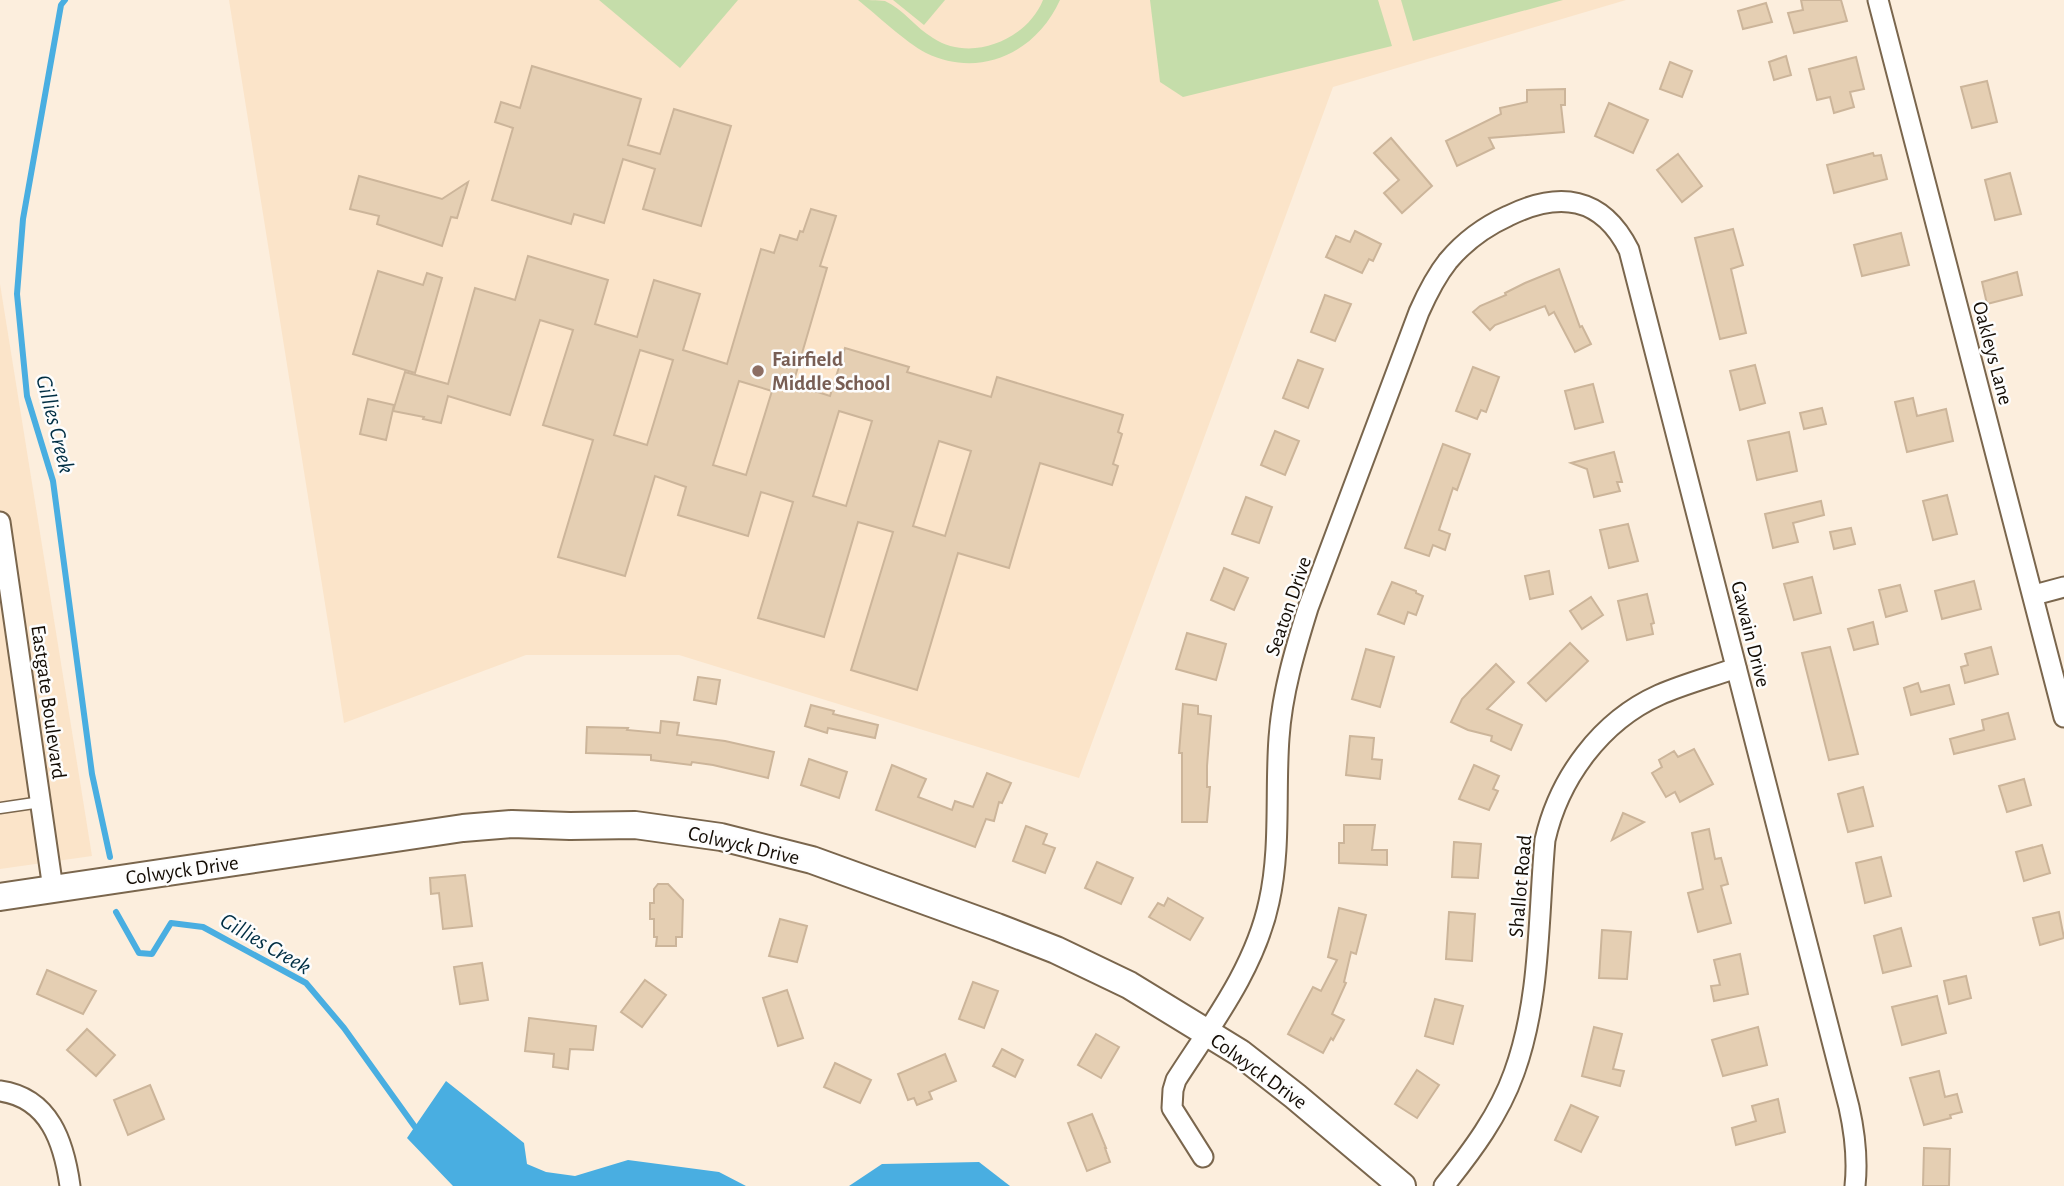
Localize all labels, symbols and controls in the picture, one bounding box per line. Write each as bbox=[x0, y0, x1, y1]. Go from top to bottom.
street label: Oakleys Lane bbox=[1969, 299, 2016, 407]
place label: Fairfield Middle School bbox=[772, 349, 891, 394]
marker: Fairfield Middle School bbox=[750, 363, 766, 379]
water label: Gillies Creek bbox=[31, 373, 78, 476]
street label: Seaton Drive bbox=[1262, 554, 1315, 658]
street label: Gawain Drive bbox=[1727, 579, 1774, 689]
street label: Eastgate Boulevard bbox=[27, 624, 70, 781]
street label: Colwyck Drive bbox=[686, 822, 802, 868]
street label: Shallot Road bbox=[1506, 834, 1535, 938]
street label: Colwyck Drive bbox=[124, 852, 240, 889]
water label: Gillies Creek bbox=[216, 909, 315, 980]
street label: Colwyck Drive bbox=[1207, 1030, 1311, 1113]

